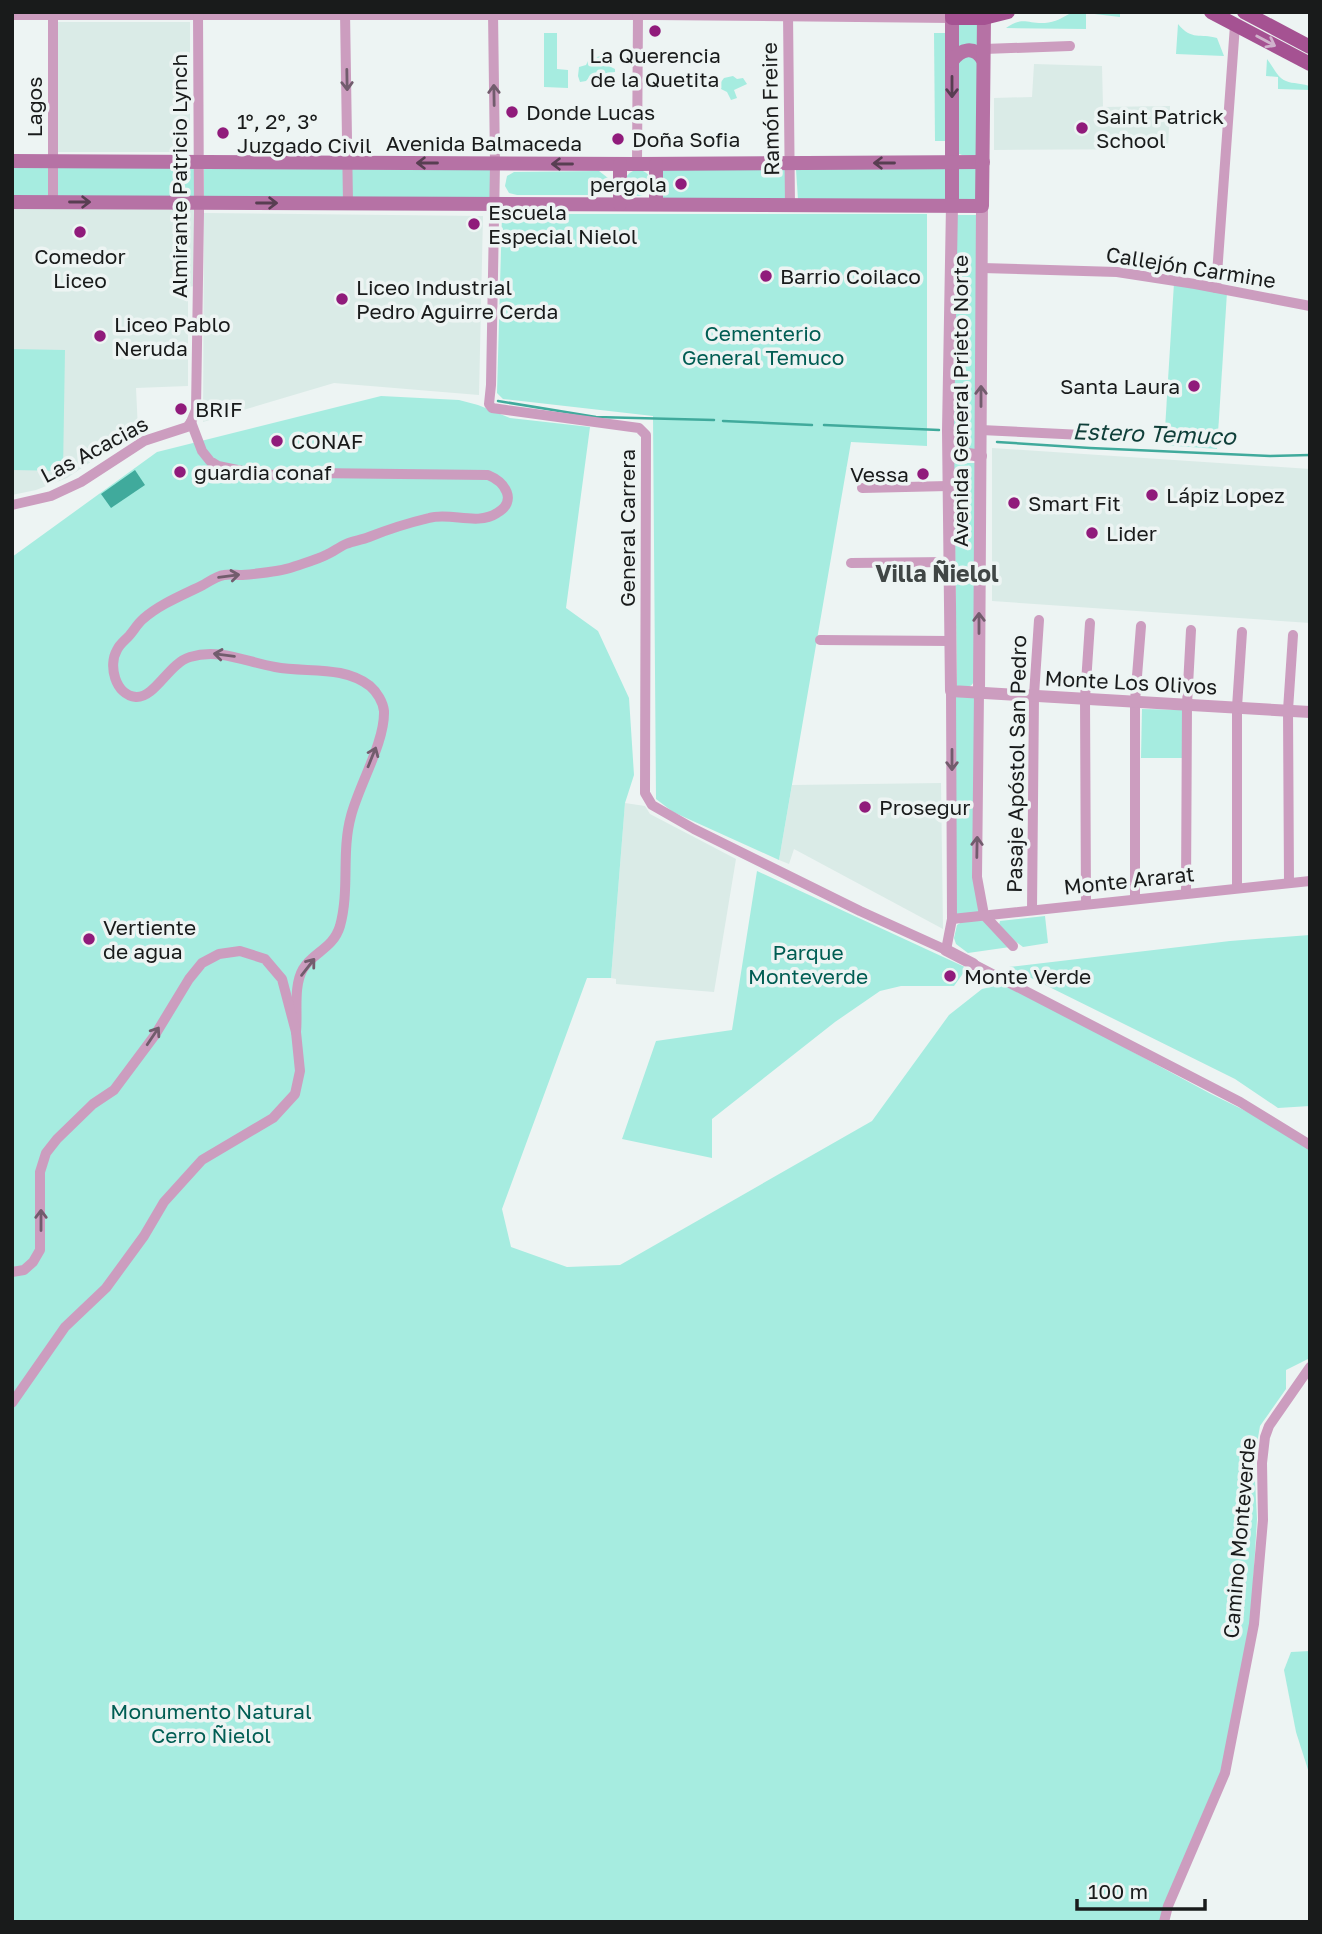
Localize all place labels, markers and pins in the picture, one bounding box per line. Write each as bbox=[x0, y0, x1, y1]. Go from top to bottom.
marker: La Querencia de la Quetita bbox=[647, 23, 663, 39]
place label: La Querencia de la Quetita bbox=[589, 42, 721, 92]
place label: Donde Lucas bbox=[526, 99, 655, 125]
place label: Saint Patrick School bbox=[1096, 103, 1224, 153]
marker: Donde Lucas bbox=[504, 104, 520, 120]
place label: 1°, 2°, 3° Juzgado Civil bbox=[237, 108, 372, 158]
marker: Saint Patrick School bbox=[1074, 120, 1090, 136]
marker: 1°, 2°, 3° Juzgado Civil bbox=[215, 125, 231, 141]
place label: Doña Sofia bbox=[632, 126, 740, 152]
marker: Doña Sofia bbox=[610, 131, 626, 147]
place label: pergola bbox=[590, 171, 667, 197]
marker: pergola bbox=[673, 176, 689, 192]
place label: Escuela Especial Nielol bbox=[488, 199, 638, 249]
marker: Escuela Especial Nielol bbox=[466, 216, 482, 232]
marker: Comedor Liceo bbox=[72, 224, 88, 240]
place label: Comedor Liceo bbox=[34, 243, 126, 293]
place label: Barrio Coilaco bbox=[780, 263, 921, 289]
marker: Barrio Coilaco bbox=[758, 268, 774, 284]
place label: Liceo Industrial Pedro Aguirre Cerda bbox=[356, 274, 558, 324]
marker: Liceo Industrial Pedro Aguirre Cerda bbox=[334, 291, 350, 307]
place label: Liceo Pablo Neruda bbox=[114, 311, 231, 361]
marker: Liceo Pablo Neruda bbox=[92, 328, 108, 344]
place label: Santa Laura bbox=[1060, 373, 1180, 399]
marker: Santa Laura bbox=[1186, 378, 1202, 394]
place label: BRIF bbox=[195, 396, 242, 422]
marker: BRIF bbox=[173, 401, 189, 417]
place label: CONAF bbox=[291, 428, 363, 454]
marker: CONAF bbox=[269, 433, 285, 449]
place label: guardia conaf bbox=[194, 459, 332, 485]
place label: Vessa bbox=[850, 461, 909, 487]
marker: guardia conaf bbox=[172, 464, 188, 480]
marker: Vessa bbox=[915, 466, 931, 482]
place label: Lápiz Lopez bbox=[1166, 482, 1285, 508]
marker: Lápiz Lopez bbox=[1144, 487, 1160, 503]
place label: Smart Fit bbox=[1028, 490, 1121, 516]
marker: Smart Fit bbox=[1006, 495, 1022, 511]
place label: Lider bbox=[1106, 520, 1157, 546]
marker: Lider bbox=[1084, 525, 1100, 541]
place label: Prosegur bbox=[879, 794, 970, 820]
marker: Prosegur bbox=[857, 799, 873, 815]
place label: Vertiente de agua bbox=[103, 914, 196, 964]
marker: Vertiente de agua bbox=[81, 931, 97, 947]
place label: Monte Verde bbox=[964, 963, 1091, 989]
marker: Monte Verde bbox=[942, 968, 958, 984]

